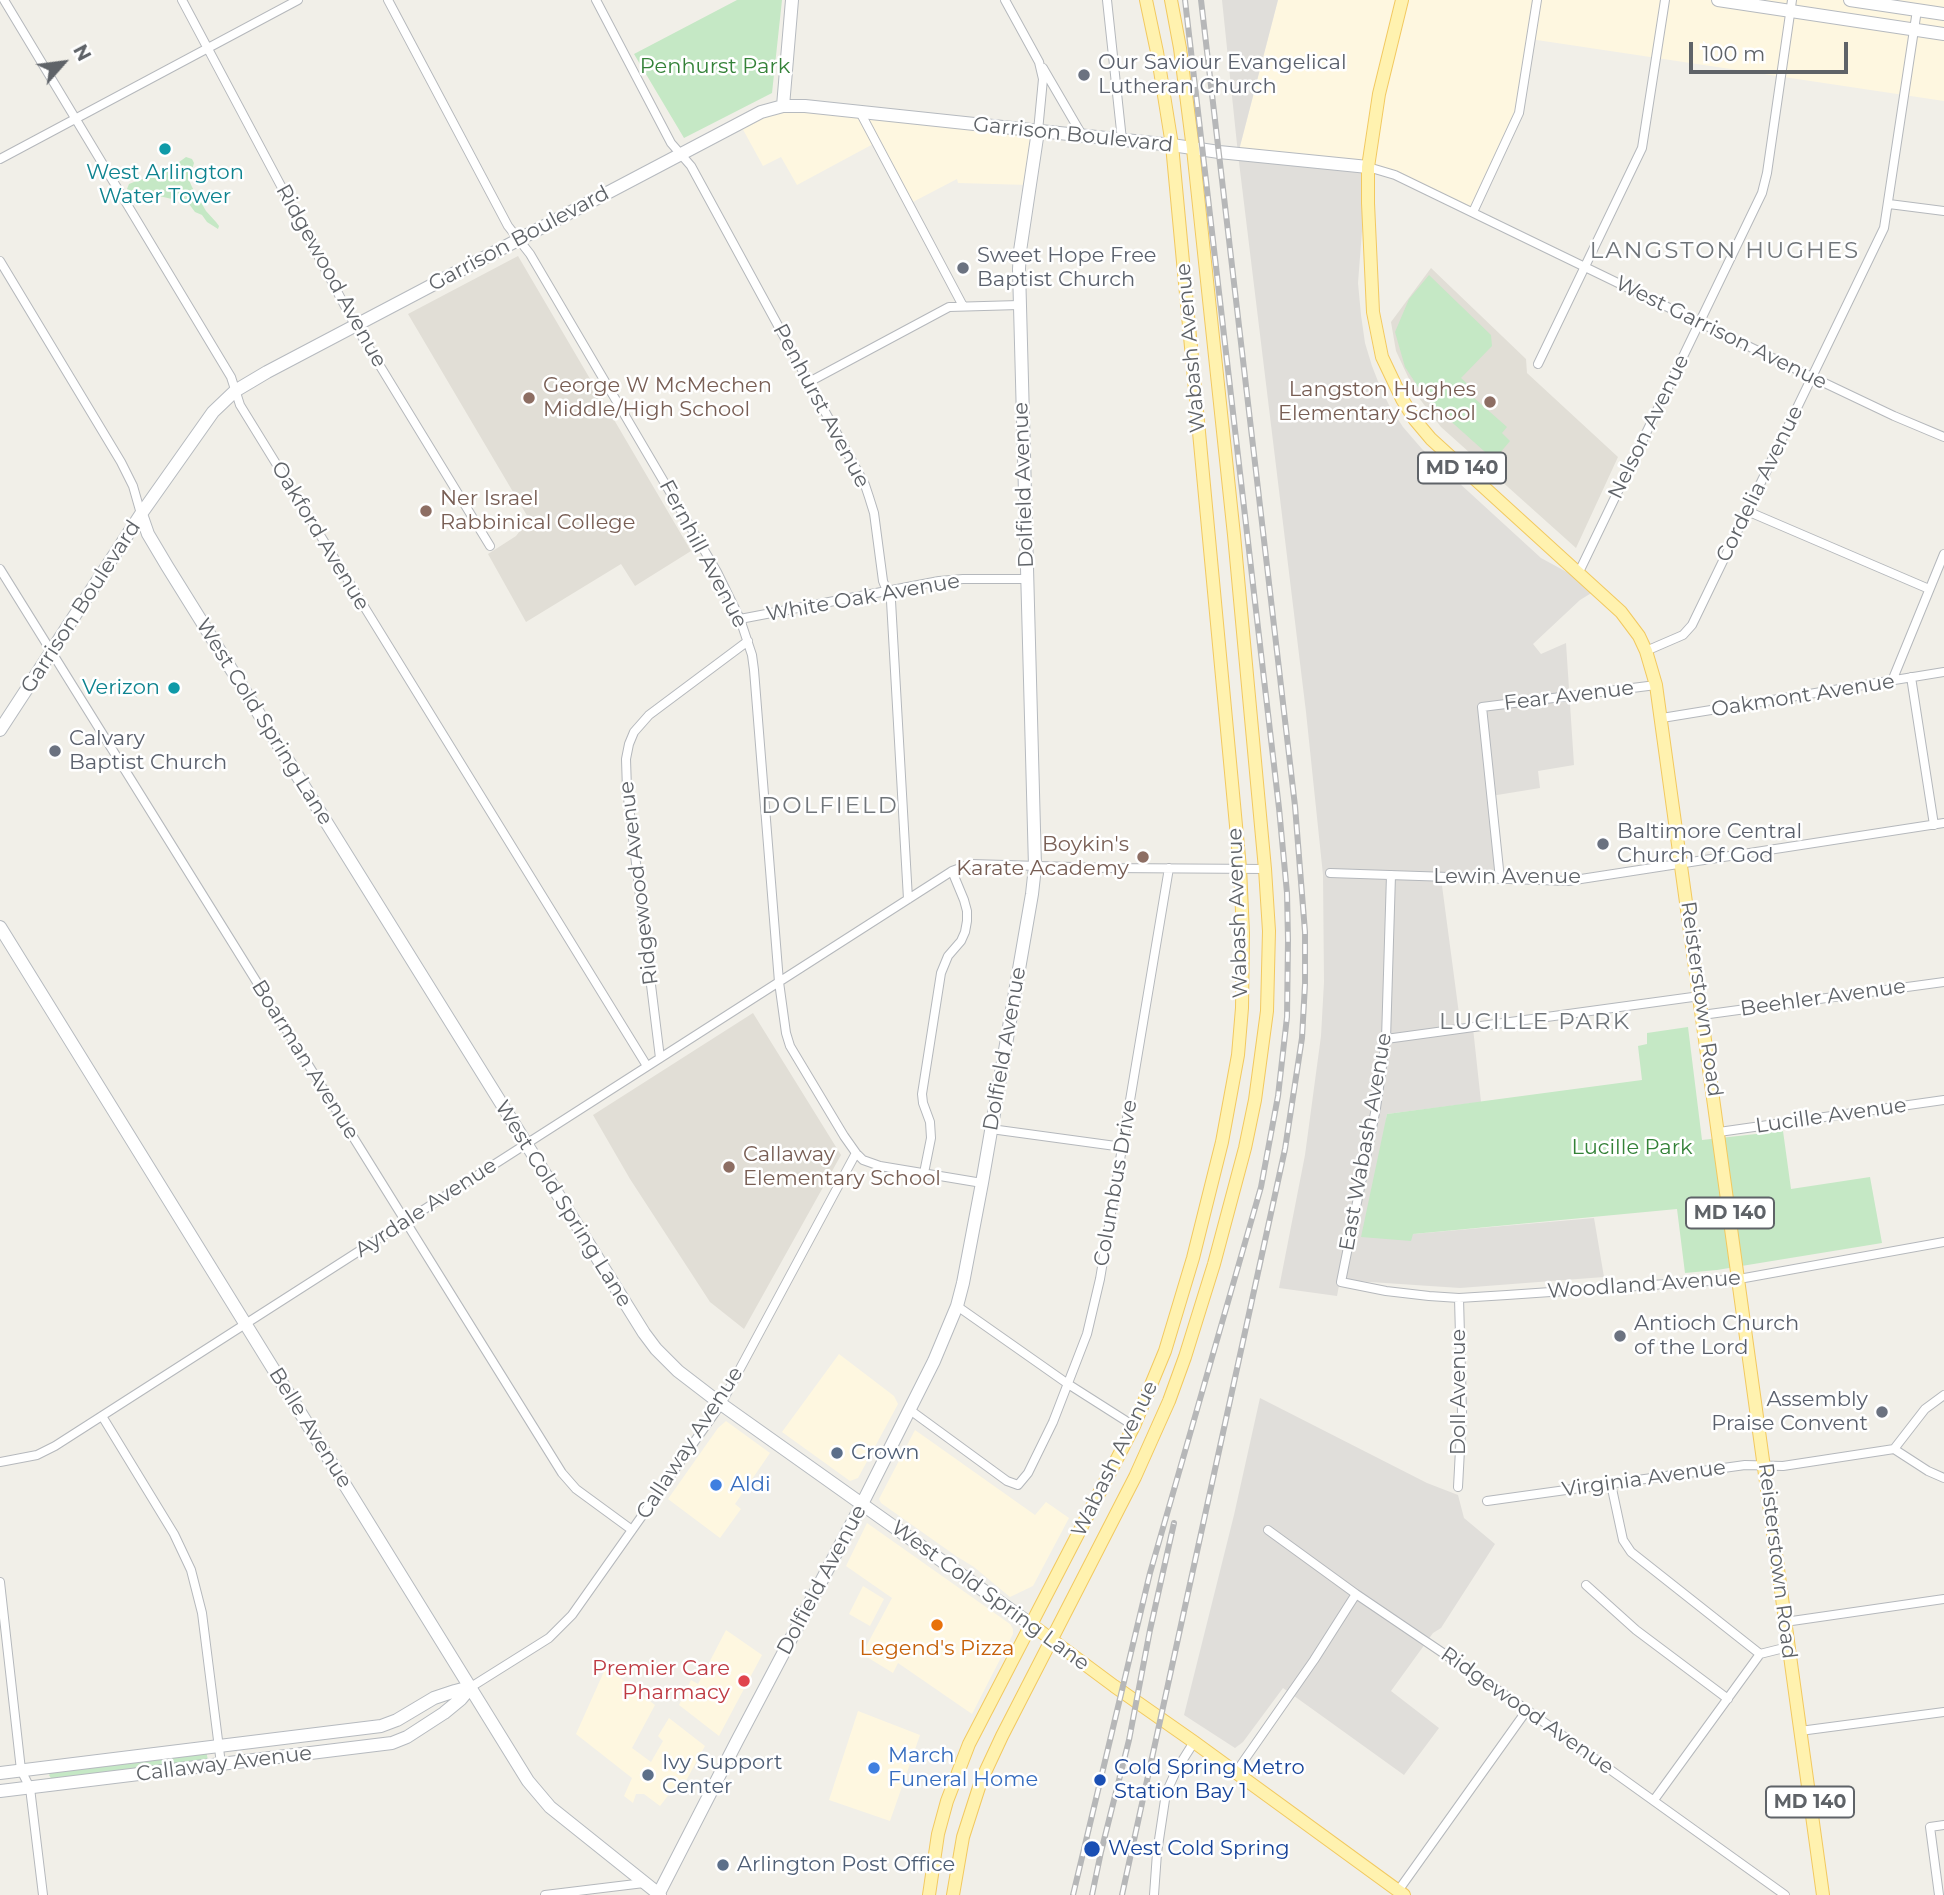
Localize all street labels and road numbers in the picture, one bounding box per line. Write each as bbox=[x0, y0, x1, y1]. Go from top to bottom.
street label: Garrison Boulevard bbox=[972, 112, 1174, 158]
street label: Ridgewood Avenue bbox=[270, 180, 392, 372]
street label: Garrison Boulevard bbox=[424, 181, 614, 297]
street label: Wabash Avenue bbox=[1171, 262, 1211, 434]
street label: West Garrison Avenue bbox=[1611, 271, 1831, 395]
street label: Penhurst Avenue bbox=[767, 320, 875, 492]
street label: Nelson Avenue bbox=[1603, 351, 1695, 503]
street label: Dolfield Avenue bbox=[1009, 402, 1039, 568]
street label: Cordelia Avenue bbox=[1711, 402, 1809, 566]
road number: MD 140 bbox=[1418, 453, 1506, 484]
street label: Oakford Avenue bbox=[265, 457, 375, 615]
street label: Fernhill Avenue bbox=[653, 476, 753, 632]
street label: Garrison Boulevard bbox=[16, 516, 146, 698]
street label: White Oak Avenue bbox=[764, 569, 962, 627]
street label: West Cold Spring Lane bbox=[190, 614, 338, 830]
street label: Oakmont Avenue bbox=[1710, 669, 1896, 723]
street label: Fear Avenue bbox=[1503, 676, 1635, 716]
street label: Ridgewood Avenue bbox=[614, 780, 664, 986]
street label: Wabash Avenue bbox=[1222, 827, 1254, 999]
street label: Lewin Avenue bbox=[1433, 864, 1581, 890]
street label: Reisterstown Road bbox=[1675, 900, 1727, 1098]
street label: Dolfield Avenue bbox=[978, 965, 1032, 1133]
street label: Beehler Avenue bbox=[1739, 974, 1907, 1022]
street label: Boarman Avenue bbox=[246, 976, 364, 1144]
street label: East Wabash Avenue bbox=[1334, 1031, 1398, 1253]
street label: Lucille Avenue bbox=[1754, 1093, 1908, 1139]
street label: West Cold Spring Lane bbox=[489, 1096, 637, 1312]
street label: Columbus Drive bbox=[1089, 1098, 1143, 1268]
street label: Ayrdale Avenue bbox=[350, 1153, 502, 1263]
road number: MD 140 bbox=[1686, 1198, 1774, 1228]
street label: Woodland Avenue bbox=[1546, 1266, 1742, 1304]
street label: Doll Avenue bbox=[1446, 1329, 1472, 1455]
street label: Callaway Avenue bbox=[631, 1362, 749, 1524]
street label: Belle Avenue bbox=[263, 1363, 357, 1493]
street label: Wabash Avenue bbox=[1066, 1377, 1164, 1541]
street label: Virginia Avenue bbox=[1560, 1455, 1728, 1503]
street label: Reisterstown Road bbox=[1752, 1462, 1802, 1660]
street label: Dolfield Avenue bbox=[772, 1501, 872, 1659]
street label: West Cold Spring Lane bbox=[886, 1516, 1094, 1676]
street label: Ridgewood Avenue bbox=[1436, 1642, 1618, 1780]
street label: Callaway Avenue bbox=[135, 1741, 313, 1787]
road number: MD 140 bbox=[1766, 1786, 1854, 1818]

